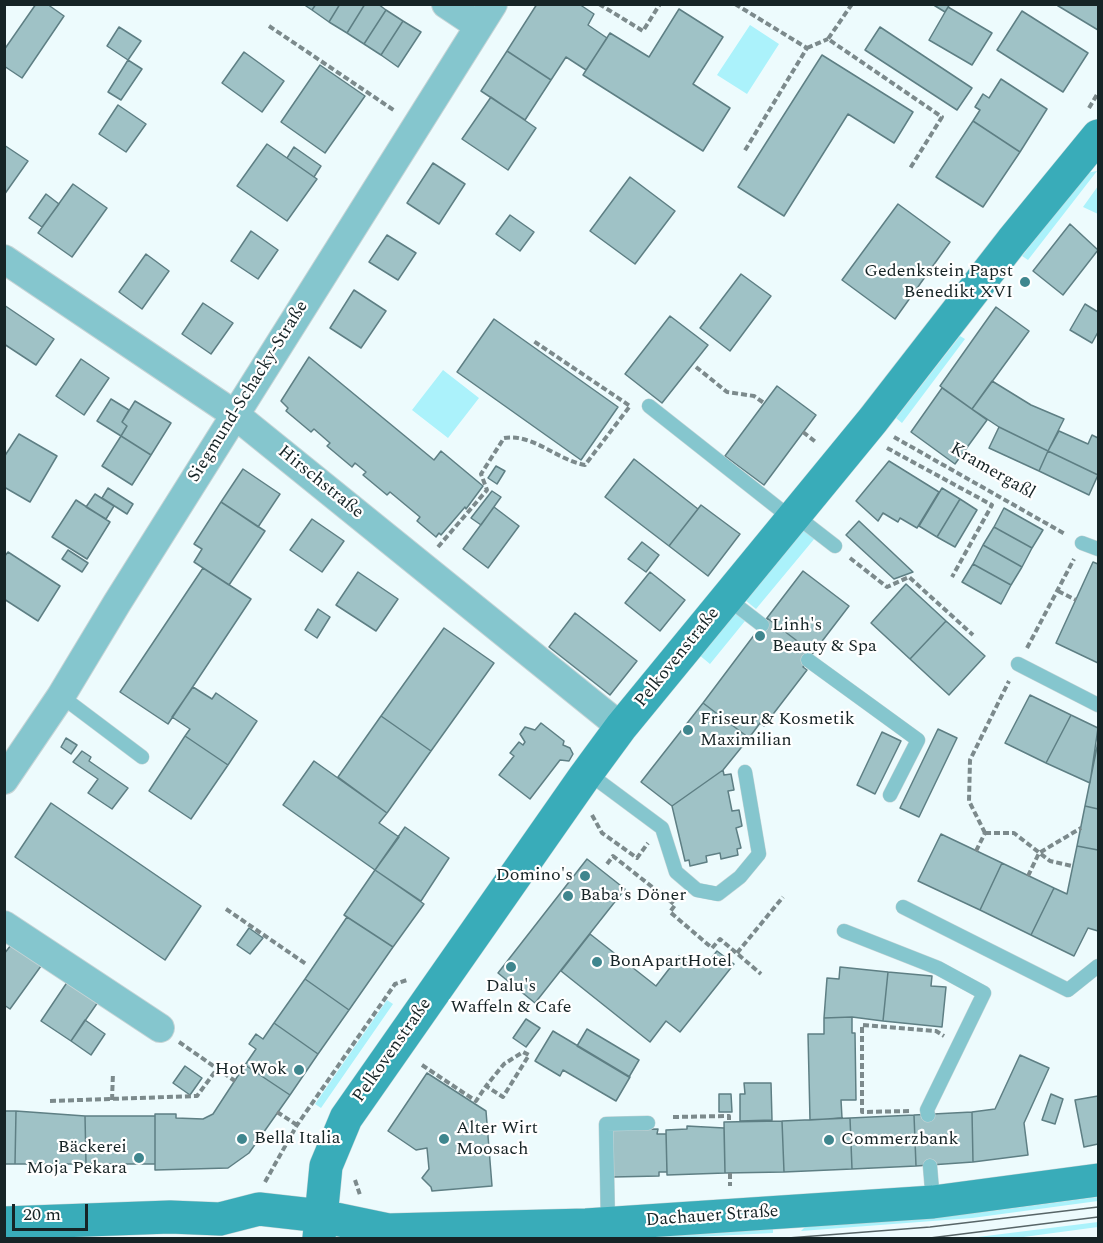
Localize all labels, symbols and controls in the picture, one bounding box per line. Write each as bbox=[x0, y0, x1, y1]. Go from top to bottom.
place label: Gedenkstein Papst Benedikt XVI bbox=[864, 261, 1013, 304]
marker: Gedenkstein Papst Benedikt XVI bbox=[1018, 275, 1032, 289]
street label: Siegmund-Schacky-Straße bbox=[184, 297, 314, 487]
street label: Kramergaßl bbox=[946, 439, 1038, 505]
street label: Hirschstraße bbox=[273, 442, 367, 524]
street label: Pelkovenstraße bbox=[631, 604, 725, 712]
place label: Linh's Beauty & Spa bbox=[772, 615, 877, 658]
marker: Linh's Beauty & Spa bbox=[753, 629, 767, 643]
place label: Friseur & Kosmetik Maximilian bbox=[700, 709, 855, 752]
marker: Friseur & Kosmetik Maximilian bbox=[681, 723, 695, 737]
place label: Domino's bbox=[496, 865, 573, 887]
marker: Domino's bbox=[578, 869, 592, 883]
place label: Baba's Döner bbox=[580, 885, 686, 907]
marker: Baba's Döner bbox=[561, 889, 575, 903]
place label: BonApartHotel bbox=[609, 951, 732, 973]
marker: BonApartHotel bbox=[590, 955, 604, 969]
marker: Dalu's Waffeln & Cafe bbox=[504, 960, 518, 974]
place label: Dalu's Waffeln & Cafe bbox=[451, 976, 571, 1018]
street label: Pelkovenstraße bbox=[349, 995, 437, 1107]
place label: Hot Wok bbox=[215, 1059, 287, 1081]
marker: Hot Wok bbox=[292, 1063, 306, 1077]
place label: Alter Wirt Moosach bbox=[456, 1118, 538, 1160]
place label: Bella Italia bbox=[254, 1128, 340, 1150]
place label: Commerzbank bbox=[841, 1129, 959, 1151]
marker: Bella Italia bbox=[235, 1132, 249, 1146]
marker: Alter Wirt Moosach bbox=[437, 1132, 451, 1146]
marker: Commerzbank bbox=[822, 1133, 836, 1147]
place label: Bäckerei Moja Pekara bbox=[27, 1137, 127, 1180]
marker: Bäckerei Moja Pekara bbox=[132, 1151, 146, 1165]
scale bar bbox=[15, 1192, 92, 1230]
text: 20 m bbox=[23, 1201, 61, 1228]
street label: Dachauer Straße bbox=[645, 1202, 779, 1232]

